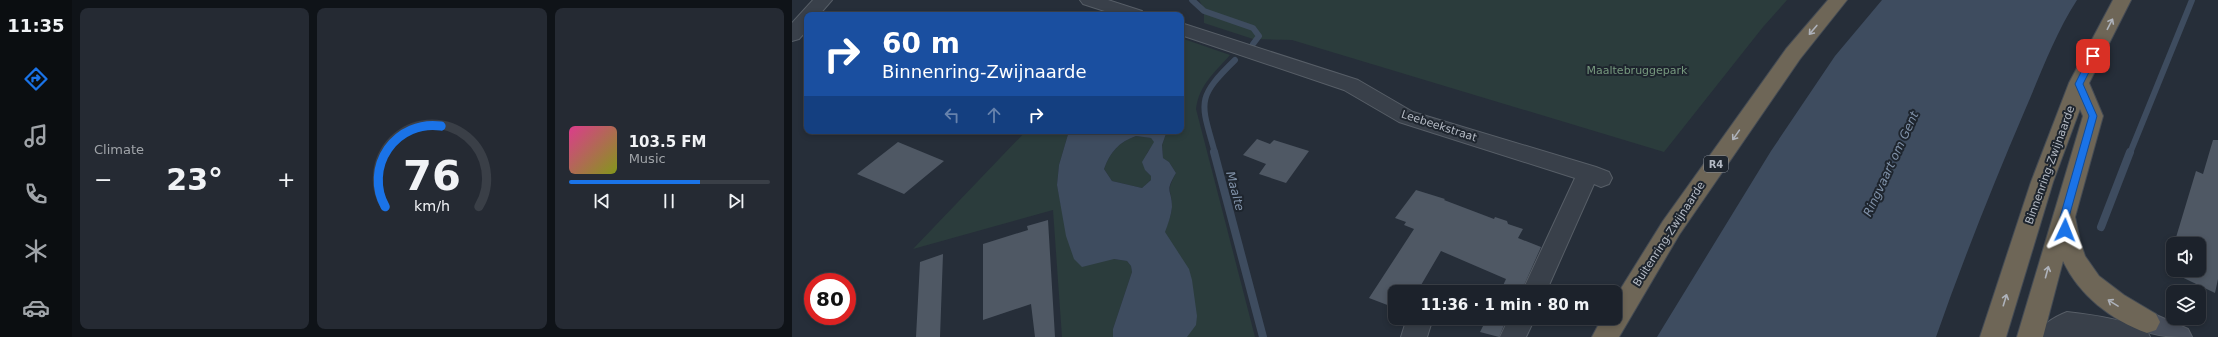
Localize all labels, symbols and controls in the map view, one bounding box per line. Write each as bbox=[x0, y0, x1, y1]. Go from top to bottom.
text: 11:35 bbox=[7, 15, 65, 36]
one-way arrow bbox=[2106, 18, 2114, 30]
one-way arrow bbox=[1809, 25, 1818, 35]
text: 60 m bbox=[882, 27, 960, 60]
icon: right bbox=[816, 28, 868, 80]
pin bbox=[2076, 39, 2110, 73]
icon: arrive bbox=[2082, 45, 2104, 67]
text: Binnenring-Zwijnaarde bbox=[882, 61, 1087, 82]
park label: Maaltebruggepark bbox=[1587, 64, 1688, 77]
icon: directions bbox=[22, 65, 50, 93]
icon: left bbox=[941, 104, 963, 126]
icon: ahead bbox=[983, 104, 1005, 126]
icon: right bbox=[1025, 104, 1047, 126]
street label: Binnenring-Zwijnaarde bbox=[2023, 104, 2078, 226]
street label: Leebeekstraat bbox=[1400, 108, 1479, 145]
water label: Ringvaart om Gent bbox=[1861, 108, 1922, 219]
icon: music bbox=[22, 122, 50, 150]
one-way arrow bbox=[1732, 129, 1740, 140]
text: 103.5 FM bbox=[629, 133, 707, 151]
text: Climate bbox=[94, 142, 144, 157]
text: 76 bbox=[403, 150, 461, 199]
text: Music bbox=[629, 151, 666, 166]
road number: R4 bbox=[1704, 156, 1728, 172]
text: 23° bbox=[166, 162, 223, 197]
text: − bbox=[94, 167, 112, 192]
text: + bbox=[277, 167, 295, 192]
water label: Maalte bbox=[1223, 170, 1247, 212]
street label: Buitenring-Zwijnaarde bbox=[1630, 179, 1708, 289]
icon: phone bbox=[22, 180, 50, 208]
icon: previous bbox=[591, 190, 613, 212]
icon: pause bbox=[658, 190, 680, 212]
icon: next bbox=[725, 190, 747, 212]
text: km/h bbox=[414, 197, 450, 213]
position arrow bbox=[2044, 209, 2086, 251]
icon: climate bbox=[22, 237, 50, 265]
map controls bbox=[2166, 237, 2206, 325]
button: sound bbox=[2166, 237, 2206, 277]
one-way arrow bbox=[2044, 266, 2051, 279]
speed limit sign: 80 bbox=[804, 273, 856, 325]
button: layers bbox=[2166, 285, 2206, 325]
icon: car bbox=[22, 294, 50, 322]
one-way arrow bbox=[2001, 294, 2009, 306]
text: 11:36 · 1 min · 80 m bbox=[1421, 296, 1589, 314]
one-way arrow bbox=[2107, 298, 2119, 306]

